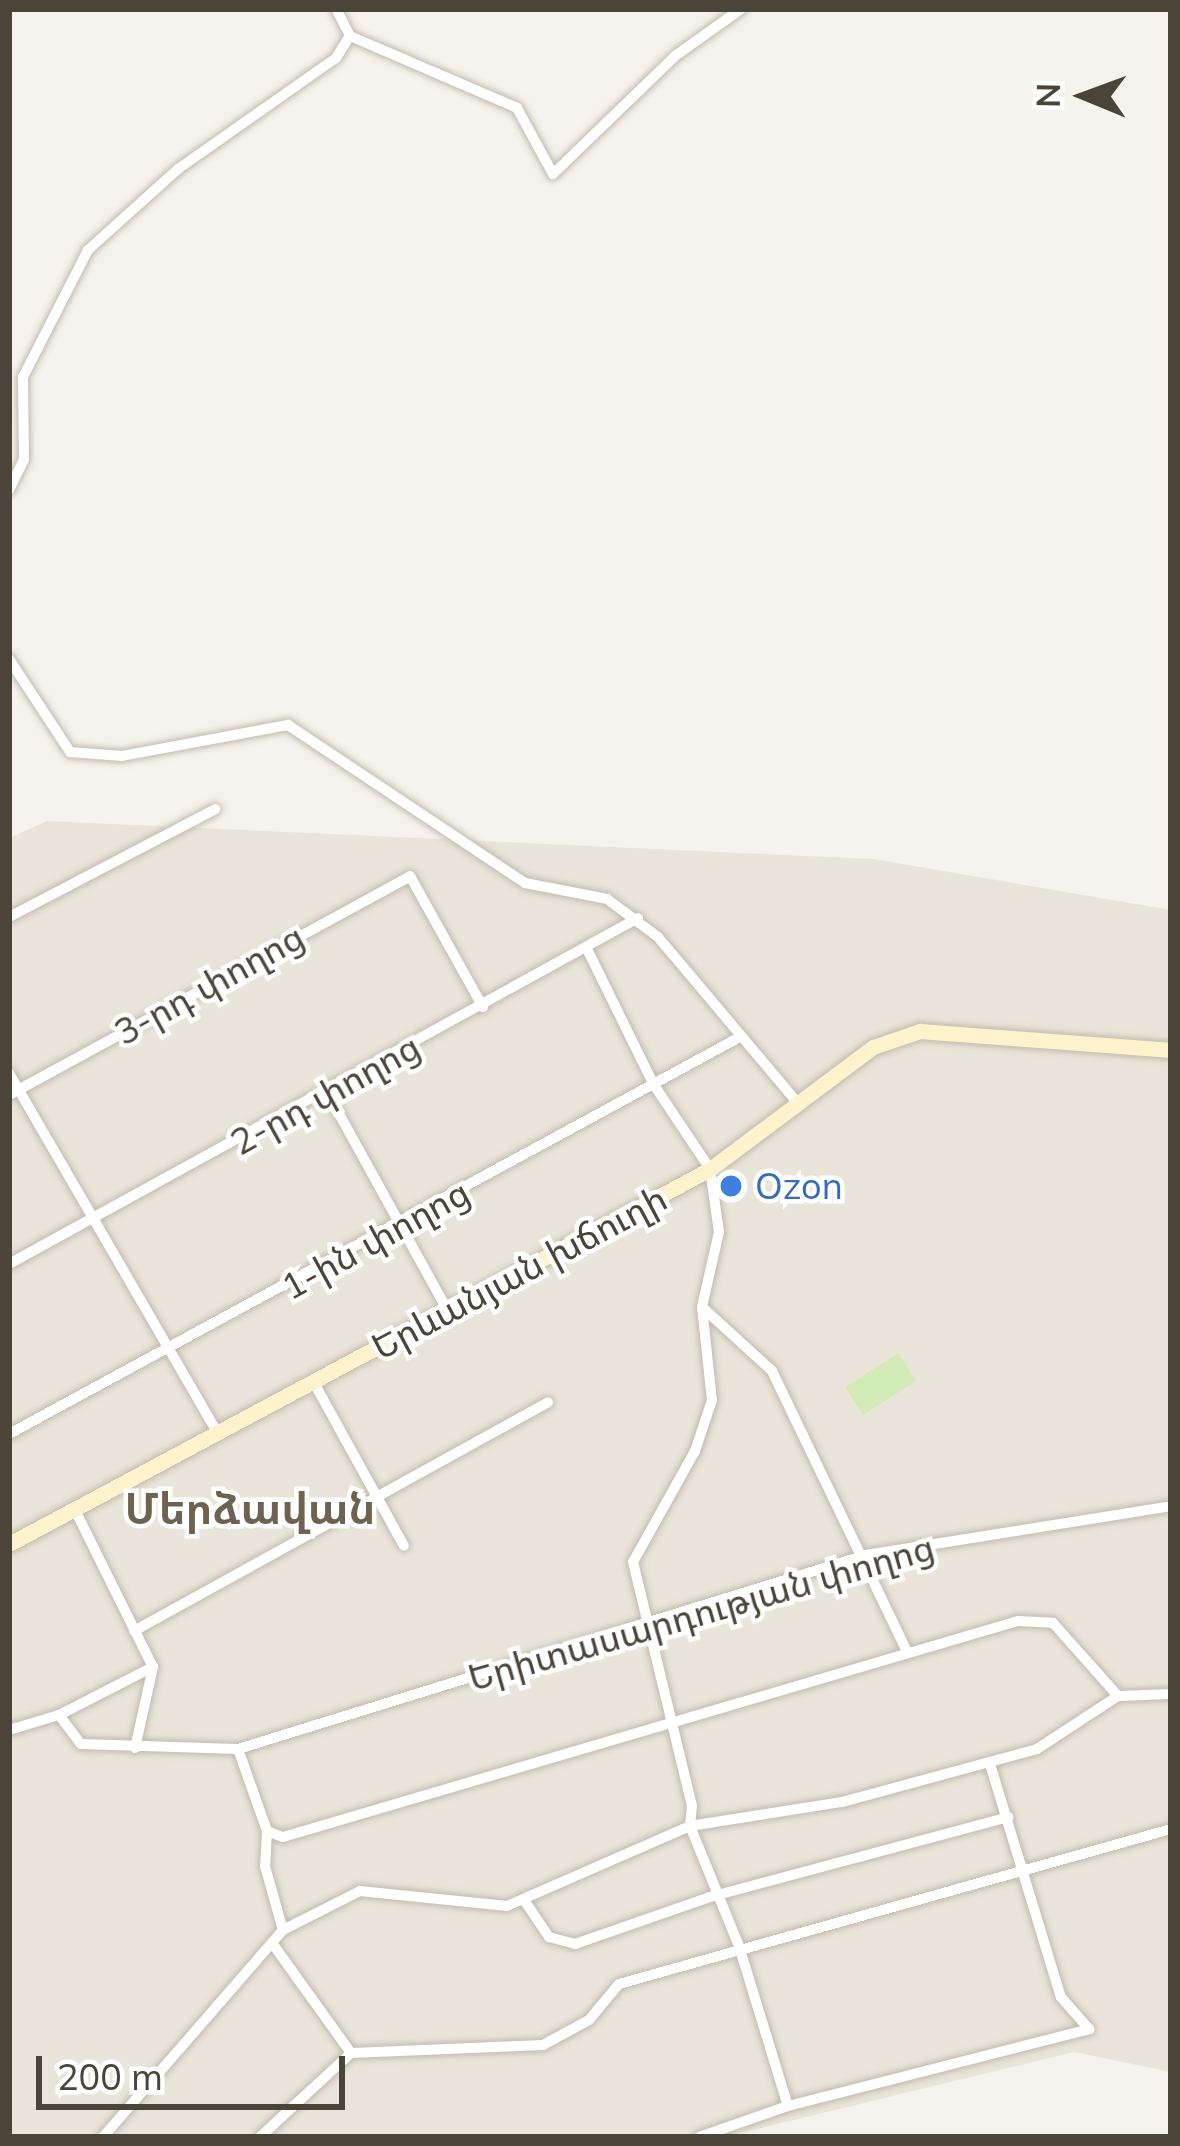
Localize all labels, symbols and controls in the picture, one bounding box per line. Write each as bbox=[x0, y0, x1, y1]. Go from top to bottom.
north arrow bbox=[1024, 36, 1144, 156]
text: N bbox=[1027, 83, 1068, 108]
street label: 3-րդ փողոց bbox=[107, 914, 311, 1054]
street label: 2-րդ փողոց bbox=[223, 1024, 427, 1164]
place label: Ozon bbox=[755, 1164, 843, 1208]
street label: 1-ին փողոց bbox=[273, 1170, 477, 1308]
marker: Ozon bbox=[718, 1173, 744, 1199]
street label: Երևանյան խճուղի bbox=[364, 1176, 674, 1368]
district label: Մերձավան bbox=[125, 1484, 375, 1534]
street label: Երիտասարդության փողոց bbox=[463, 1525, 939, 1699]
scale bar bbox=[42, 2032, 351, 2106]
text: 200 m bbox=[57, 2054, 163, 2099]

